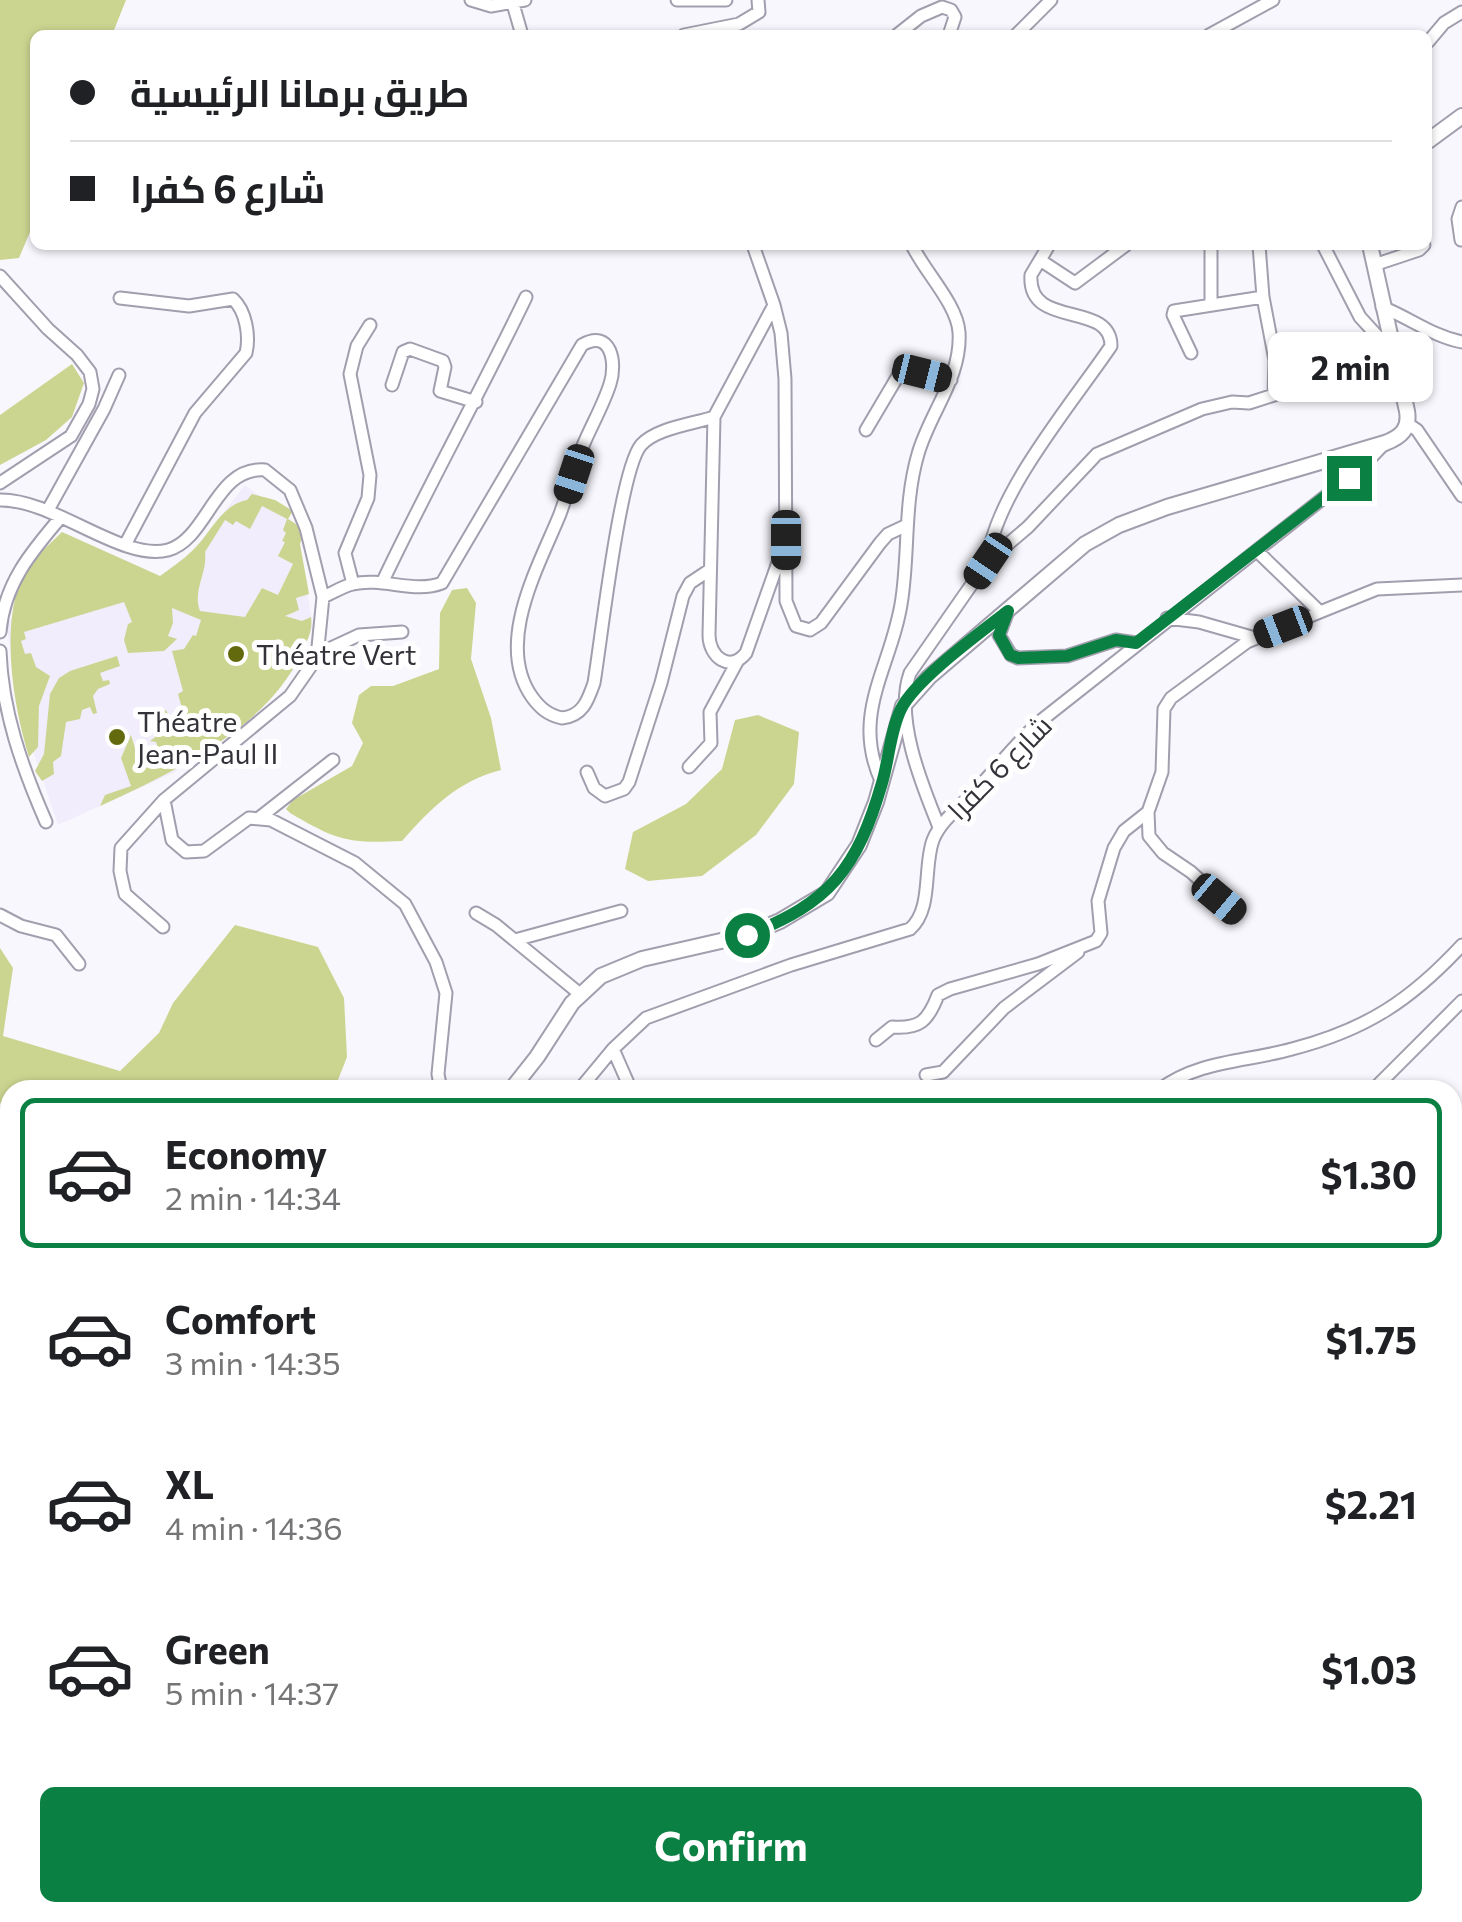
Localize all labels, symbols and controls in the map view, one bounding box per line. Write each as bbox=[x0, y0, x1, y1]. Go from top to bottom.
text: طريق برمانا الرئيسية bbox=[130, 68, 469, 115]
text: شارع 6 كفرا bbox=[130, 164, 325, 211]
callout: 2 min bbox=[1266, 333, 1432, 403]
text: 2 min bbox=[1311, 347, 1390, 387]
car bbox=[889, 351, 955, 395]
car bbox=[550, 441, 598, 507]
route end bbox=[1327, 456, 1372, 501]
car bbox=[771, 510, 801, 570]
car bbox=[959, 528, 1017, 594]
car bbox=[1250, 602, 1316, 652]
place label: Théatre Vert bbox=[256, 637, 416, 671]
marker: Théatre Vert bbox=[225, 643, 247, 665]
place label: Théatre Jean-Paul II bbox=[137, 704, 278, 770]
street label: شارع 6 كفرا bbox=[940, 708, 1060, 828]
marker: Théatre Jean-Paul II bbox=[106, 726, 128, 748]
car bbox=[1186, 868, 1252, 930]
route start bbox=[725, 913, 770, 958]
icon: car bbox=[45, 1128, 135, 1218]
text: Economy bbox=[165, 1130, 327, 1177]
text: $1.30 bbox=[1321, 1150, 1417, 1197]
text: 2 min · 14:34 bbox=[165, 1177, 341, 1217]
icon: car bbox=[45, 1293, 135, 1383]
text: Comfort bbox=[165, 1295, 316, 1342]
text: $1.75 bbox=[1326, 1315, 1417, 1362]
text: 3 min · 14:35 bbox=[165, 1342, 341, 1382]
icon: car bbox=[45, 1458, 135, 1548]
text: XL bbox=[165, 1460, 214, 1507]
text: $2.21 bbox=[1325, 1480, 1417, 1527]
text: 4 min · 14:36 bbox=[165, 1507, 343, 1547]
icon: car bbox=[45, 1623, 135, 1713]
text: Green bbox=[165, 1625, 270, 1672]
text: $1.03 bbox=[1321, 1645, 1417, 1692]
text: 5 min · 14:37 bbox=[165, 1672, 339, 1712]
button: Confirm bbox=[40, 1787, 1422, 1902]

